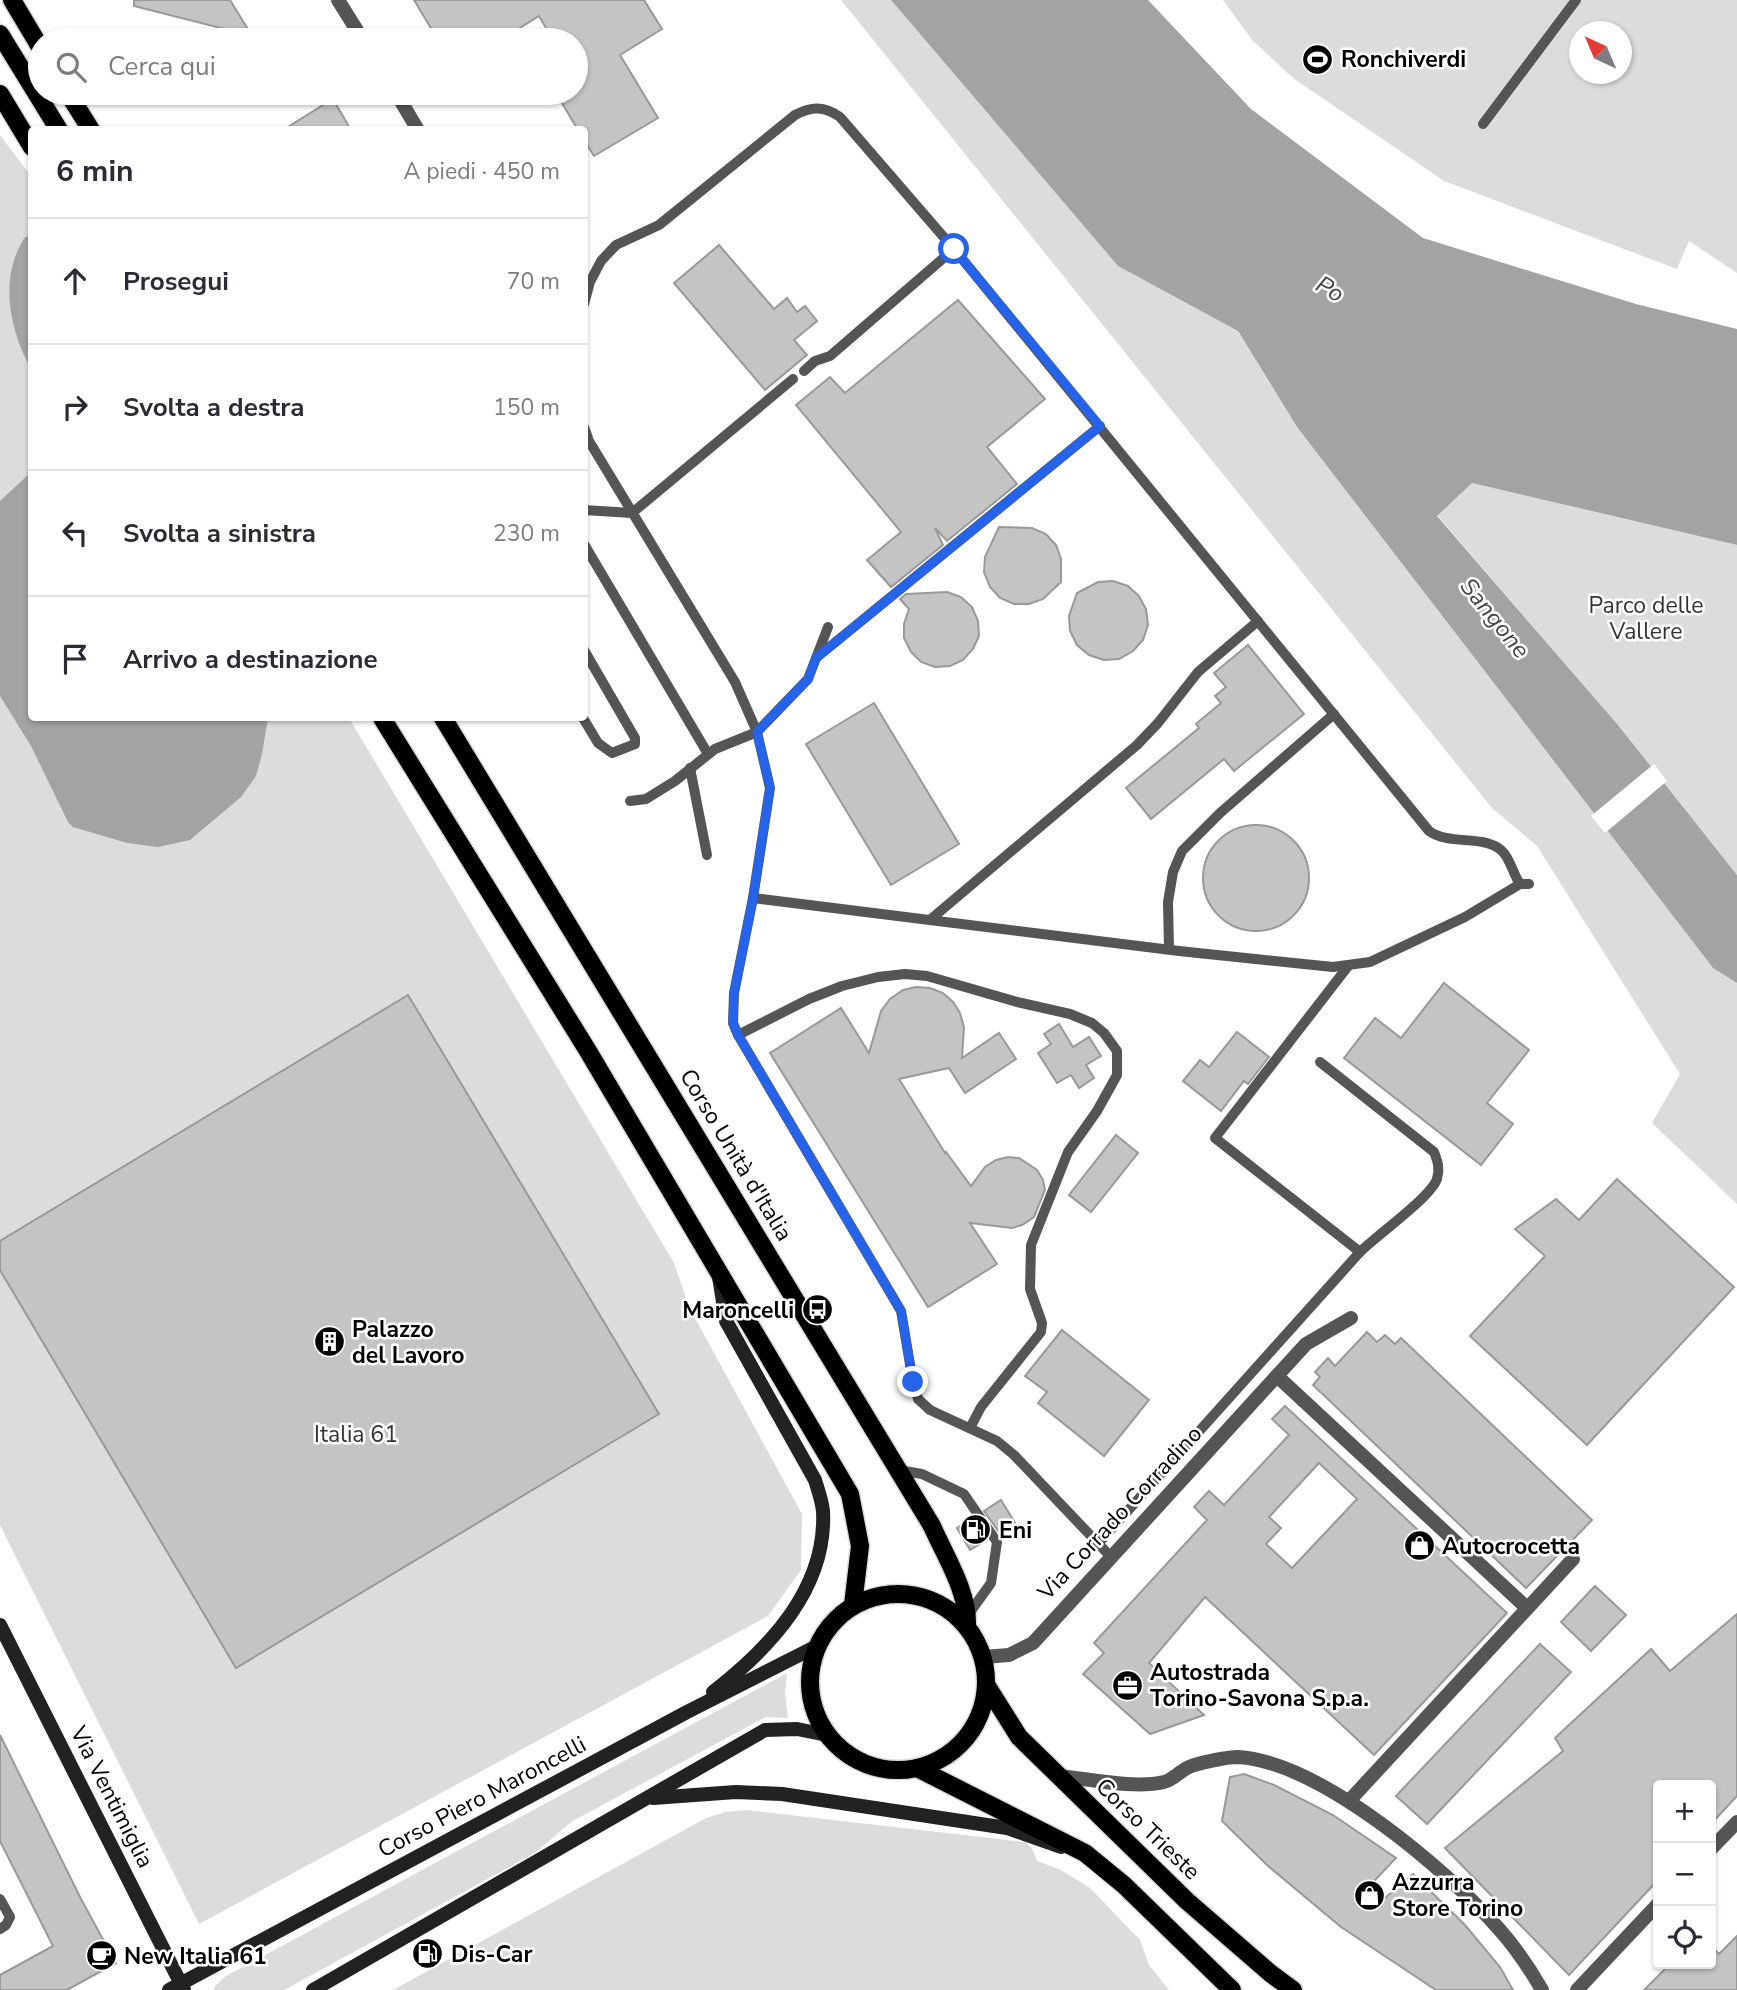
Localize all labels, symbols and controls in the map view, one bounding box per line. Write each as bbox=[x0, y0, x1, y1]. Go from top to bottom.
north arrow bbox=[1569, 21, 1632, 84]
search box bbox=[28, 28, 588, 105]
sports icon: Ronchiverdi bbox=[1301, 42, 1335, 76]
place label: Ronchiverdi bbox=[1341, 44, 1466, 75]
icon: search bbox=[52, 48, 90, 86]
text: Cerca qui bbox=[108, 49, 216, 84]
text: 6 min bbox=[56, 151, 134, 192]
text: A piedi · 450 m bbox=[404, 156, 560, 187]
route start bbox=[938, 233, 969, 264]
icon: ahead bbox=[56, 262, 94, 300]
text: Prosegui bbox=[123, 264, 229, 299]
text: 70 m bbox=[507, 266, 560, 297]
water label: Po bbox=[1310, 268, 1350, 310]
icon: right bbox=[56, 388, 94, 426]
text: Svolta a destra bbox=[123, 390, 305, 425]
text: 150 m bbox=[493, 392, 560, 423]
icon: left bbox=[56, 514, 94, 552]
text: Svolta a sinistra bbox=[123, 516, 316, 551]
text: 230 m bbox=[493, 518, 560, 549]
water label: Sangone bbox=[1453, 571, 1537, 665]
park label: Parco delle Vallere bbox=[1589, 590, 1703, 647]
icon: arrive bbox=[56, 640, 94, 678]
text: Arrivo a destinazione bbox=[123, 642, 378, 677]
street label: Corso Unità d'Italia bbox=[672, 1063, 800, 1247]
bus stop icon: Maroncelli bbox=[800, 1293, 834, 1327]
place label: Maroncelli bbox=[682, 1295, 794, 1326]
place label: Palazzo del Lavoro bbox=[352, 1314, 464, 1371]
building icon: Palazzo del Lavoro bbox=[312, 1325, 346, 1359]
route end bbox=[897, 1366, 928, 1397]
park label: Italia 61 bbox=[314, 1419, 398, 1450]
street label: Via Corrado Corradino bbox=[1030, 1419, 1209, 1608]
fuel station icon: Eni bbox=[959, 1513, 993, 1547]
place label: Eni bbox=[999, 1515, 1032, 1546]
shop icon: Autocrocetta bbox=[1402, 1529, 1436, 1563]
place label: Autocrocetta bbox=[1442, 1531, 1580, 1562]
place label: Autostrada Torino-Savona S.p.a. bbox=[1150, 1657, 1369, 1714]
office icon: Autostrada Torino-Savona S.p.a. bbox=[1110, 1668, 1144, 1702]
street label: Via Ventimiglia bbox=[62, 1720, 161, 1873]
street label: Corso Piero Maroncelli bbox=[372, 1729, 592, 1865]
street label: Corso Trieste bbox=[1089, 1771, 1207, 1887]
map controls bbox=[1653, 1780, 1716, 1969]
button: + bbox=[1653, 1780, 1716, 1843]
button: − bbox=[1653, 1843, 1716, 1906]
place label: Azzurra Store Torino bbox=[1392, 1867, 1523, 1924]
shop icon: Azzurra Store Torino bbox=[1352, 1878, 1386, 1912]
button: locate bbox=[1653, 1906, 1716, 1969]
fuel station icon: Dis-Car bbox=[411, 1937, 445, 1971]
cafe icon: New Italia 61 bbox=[84, 1939, 118, 1973]
place label: Dis-Car bbox=[451, 1939, 532, 1970]
place label: New Italia 61 bbox=[124, 1941, 267, 1972]

